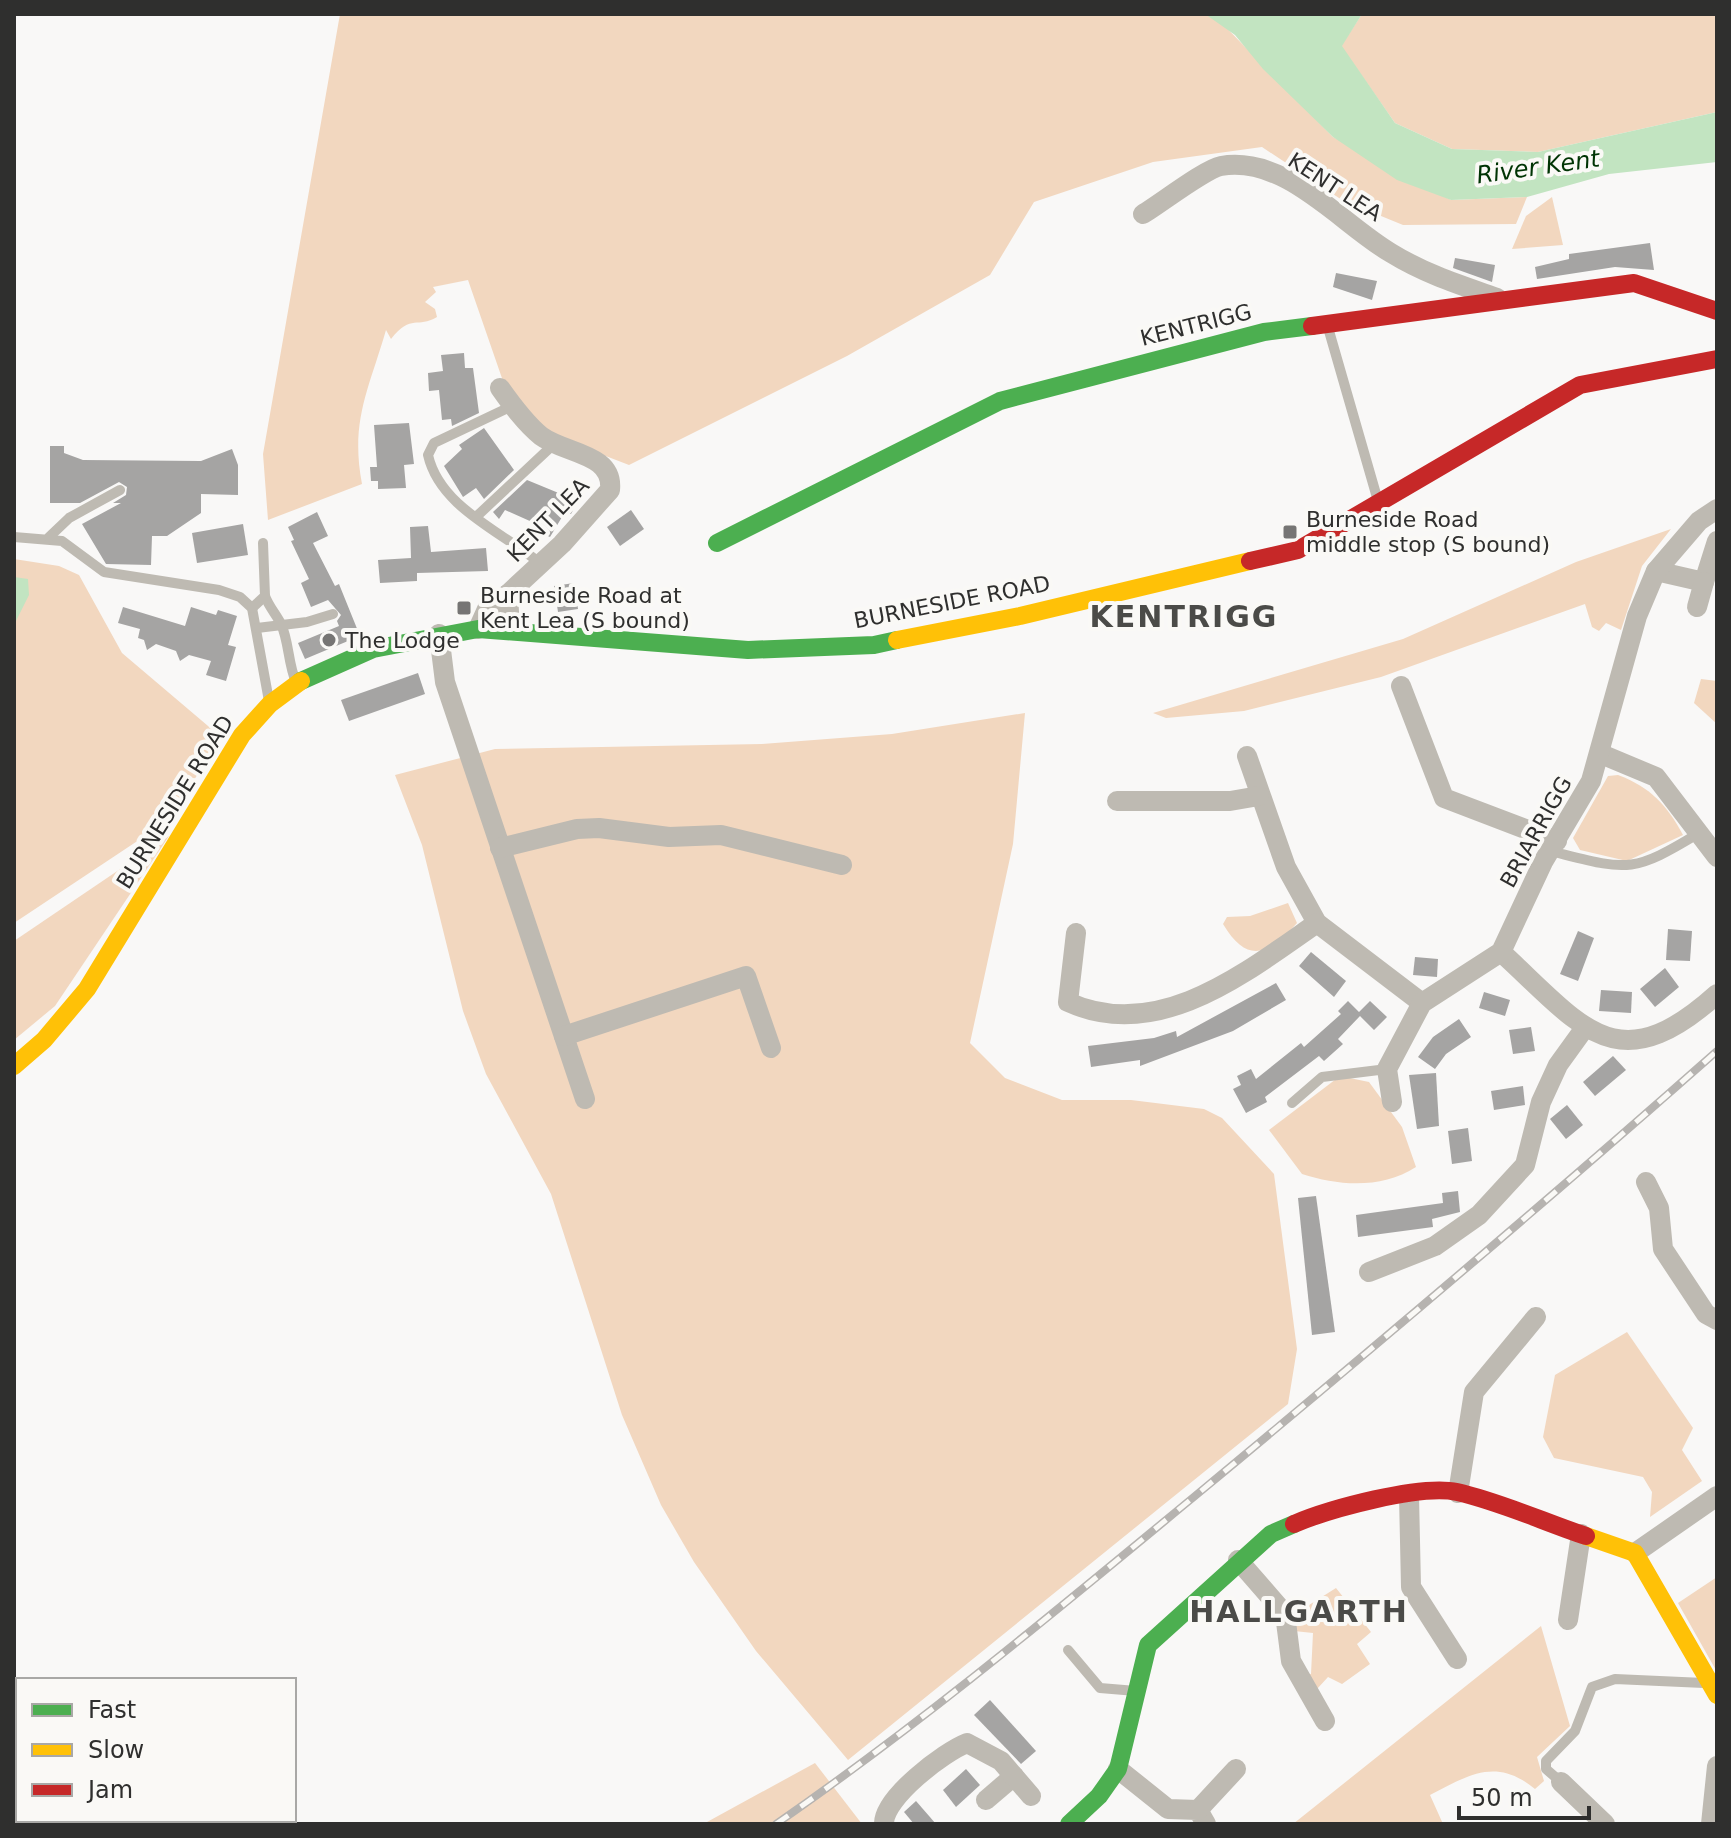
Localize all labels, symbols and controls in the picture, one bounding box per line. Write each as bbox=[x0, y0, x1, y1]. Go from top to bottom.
water label: River Kent bbox=[1475, 144, 1603, 189]
street label: KENT LEA bbox=[1284, 148, 1386, 226]
street label: KENTRIGG bbox=[1138, 299, 1254, 351]
street label: KENT LEA bbox=[502, 473, 594, 567]
place label: Burneside Road middle stop (S bound) bbox=[1306, 507, 1550, 557]
marker: Burneside Road middle stop (S bound) bbox=[1281, 523, 1299, 541]
street label: BURNESIDE ROAD bbox=[852, 571, 1052, 633]
place label: Burneside Road at Kent Lea (S bound) bbox=[480, 583, 690, 633]
marker: Burneside Road at Kent Lea (S bound) bbox=[455, 599, 473, 617]
district label: KENTRIGG bbox=[1090, 599, 1278, 634]
place label: The Lodge bbox=[344, 628, 460, 653]
marker: The Lodge bbox=[320, 631, 338, 649]
street label: BURNESIDE ROAD bbox=[112, 711, 238, 893]
street label: BRIARRIGG bbox=[1495, 772, 1577, 892]
district label: HALLGARTH bbox=[1189, 1594, 1409, 1629]
legend bbox=[16, 1678, 296, 1822]
text: Fast bbox=[88, 1696, 136, 1724]
text: Slow bbox=[88, 1736, 144, 1764]
scale bar bbox=[1459, 1770, 1589, 1820]
text: Jam bbox=[86, 1776, 133, 1804]
text: 50 m bbox=[1471, 1784, 1533, 1812]

